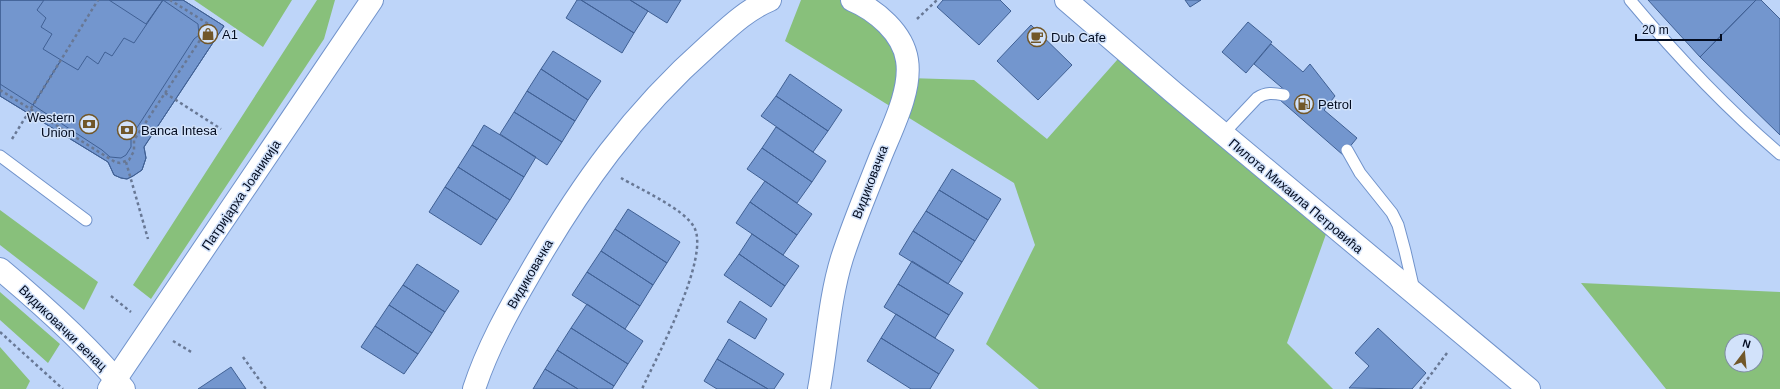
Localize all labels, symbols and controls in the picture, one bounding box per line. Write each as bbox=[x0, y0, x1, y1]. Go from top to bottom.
scale bar bbox=[1636, 16, 1721, 42]
shop icon: A1 bbox=[197, 23, 219, 45]
text: 20 m bbox=[1642, 23, 1669, 37]
cafe icon: Dub Cafe bbox=[1026, 26, 1048, 48]
place label: A1 bbox=[222, 27, 238, 42]
place label: Dub Cafe bbox=[1051, 30, 1106, 45]
fuel station icon: Petrol bbox=[1293, 93, 1315, 115]
place label: Petrol bbox=[1318, 97, 1352, 112]
place label: Western Union bbox=[27, 110, 75, 140]
bank icon: Western Union bbox=[78, 113, 100, 135]
bank icon: Banca Intesa bbox=[116, 119, 138, 141]
place label: Banca Intesa bbox=[141, 123, 218, 138]
street label: Пилота Михаила Петровића bbox=[1226, 135, 1367, 257]
street label: Патријарха Јоаникија bbox=[199, 136, 284, 253]
street label: Видиковачка bbox=[849, 142, 891, 221]
street label: Видиковачка bbox=[504, 236, 556, 311]
street label: Видиковачки венац bbox=[16, 282, 111, 374]
north arrow bbox=[1724, 333, 1764, 373]
text: N bbox=[1741, 337, 1752, 350]

